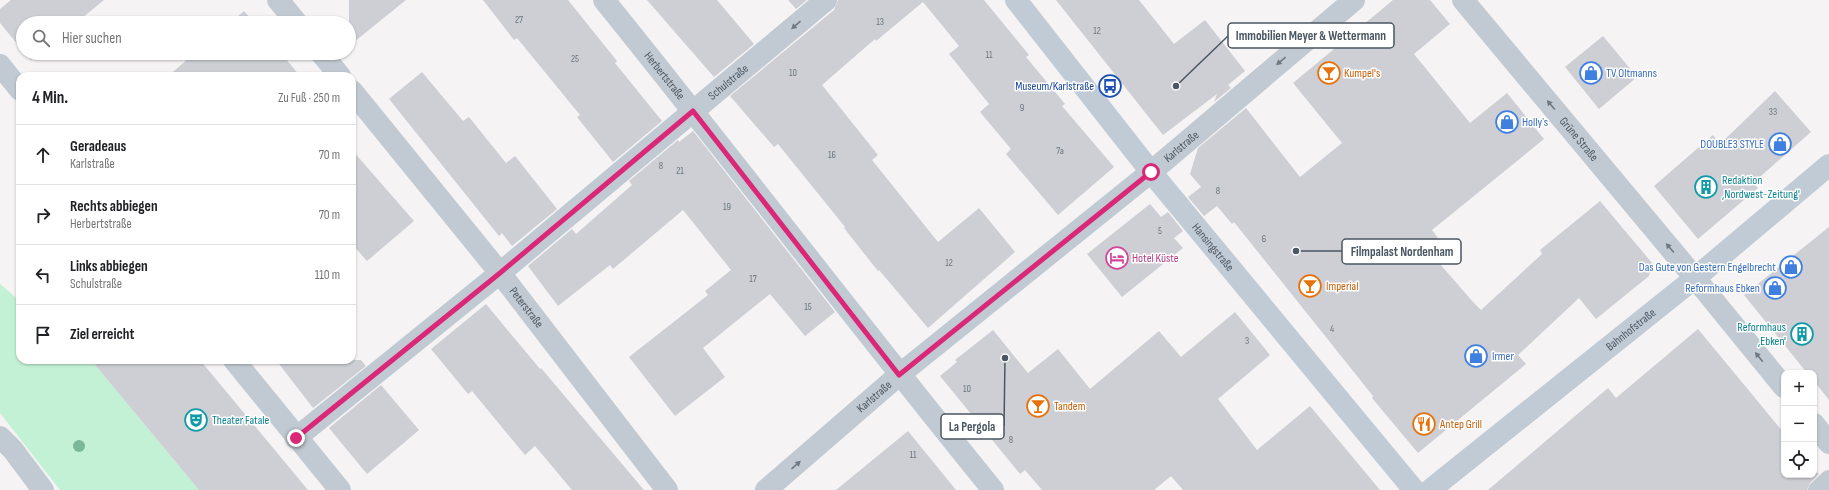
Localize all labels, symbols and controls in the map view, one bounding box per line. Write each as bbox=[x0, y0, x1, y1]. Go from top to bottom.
house number: 27 bbox=[515, 14, 523, 26]
search box bbox=[16, 16, 356, 60]
house number: 13 bbox=[876, 16, 884, 28]
one-way arrow bbox=[791, 21, 802, 29]
callout: Immobilien Meyer & Wettermann bbox=[1228, 23, 1394, 48]
house number: 12 bbox=[1093, 25, 1101, 37]
icon: search bbox=[30, 27, 52, 49]
text: Immobilien Meyer & Wettermann bbox=[1236, 28, 1386, 44]
text: Hier suchen bbox=[62, 29, 122, 48]
street label: Herbertstraße bbox=[641, 49, 688, 103]
house number: 11 bbox=[986, 49, 993, 61]
house number: 25 bbox=[571, 53, 579, 65]
one-way arrow bbox=[1276, 57, 1287, 66]
bar icon: Kumpel's bbox=[1316, 60, 1342, 86]
shop icon: TV Oltmanns bbox=[1578, 60, 1604, 86]
street label: Schulstraße bbox=[705, 61, 752, 103]
place label: Kumpel's bbox=[1344, 66, 1380, 81]
place label: TV Oltmanns bbox=[1606, 66, 1657, 81]
house number: 10 bbox=[789, 67, 797, 79]
bus stop icon: Museum/Karlstraße bbox=[1097, 73, 1123, 99]
place label: Museum/Karlstraße bbox=[1015, 79, 1094, 94]
text: 4 Min. bbox=[32, 88, 68, 108]
text: Zu Fuß · 250 m bbox=[278, 90, 340, 106]
one-way arrow bbox=[1546, 100, 1555, 111]
house number: 9 bbox=[1020, 102, 1024, 114]
house number: 33 bbox=[1769, 106, 1777, 118]
shop icon: Hollyʼs bbox=[1494, 109, 1520, 135]
street label: Grüne Straße bbox=[1556, 114, 1602, 164]
place label: Hollyʼs bbox=[1522, 115, 1548, 130]
street label: Karlstraße bbox=[1161, 127, 1202, 166]
shop icon: DOUBLE3 STYLE bbox=[1767, 131, 1793, 157]
text: Geradeaus bbox=[70, 137, 126, 156]
place label: DOUBLE3 STYLE bbox=[1700, 137, 1764, 152]
icon: ahead bbox=[32, 144, 54, 166]
house number: 7a bbox=[1056, 145, 1064, 157]
text: 70 m bbox=[319, 147, 340, 163]
house number: 16 bbox=[828, 149, 836, 161]
text: Karlstraße bbox=[70, 156, 115, 172]
house number: 8 bbox=[659, 160, 663, 172]
route start bbox=[1142, 163, 1160, 181]
house number: 21 bbox=[676, 165, 684, 177]
place label: Redaktion ,Nordwest-Zeitung' bbox=[1722, 173, 1800, 202]
building icon: Redaktion ,Nordwest-Zeitung' bbox=[1693, 174, 1719, 200]
house number: 8 bbox=[1216, 185, 1220, 197]
text: Rechts abbiegen bbox=[70, 197, 158, 216]
house number: 19 bbox=[723, 201, 731, 213]
icon: right bbox=[32, 204, 54, 226]
text: 70 m bbox=[319, 207, 340, 223]
text: Herbertstraße bbox=[70, 216, 132, 232]
street label: Hansingstraße bbox=[1189, 220, 1237, 274]
house number: 5 bbox=[1158, 225, 1162, 237]
house number: 6 bbox=[1262, 233, 1266, 245]
callout: Filmpalast Nordenham bbox=[1342, 239, 1461, 264]
one-way arrow bbox=[1666, 243, 1675, 253]
text: Filmpalast Nordenham bbox=[1351, 244, 1454, 260]
hotel icon: Hotel Küste bbox=[1104, 245, 1130, 271]
place label: Hotel Küste bbox=[1132, 251, 1179, 266]
shop icon: Das Gute von Gestern Engelbrecht bbox=[1778, 254, 1804, 280]
text: Links abbiegen bbox=[70, 257, 148, 276]
house number: 12 bbox=[945, 257, 953, 269]
place label: Das Gute von Gestern Engelbrecht bbox=[1639, 260, 1776, 275]
icon: left bbox=[32, 264, 54, 286]
text: 110 m bbox=[315, 267, 340, 283]
house number: 17 bbox=[749, 273, 757, 285]
bar icon: Imperial bbox=[1297, 273, 1323, 299]
shop icon: Reformhaus Ebken bbox=[1762, 275, 1788, 301]
text: Schulstraße bbox=[70, 276, 122, 292]
place label: Imperial bbox=[1326, 279, 1358, 294]
place label: Reformhaus Ebken bbox=[1685, 281, 1760, 296]
street label: Peterstraße bbox=[506, 284, 547, 331]
house number: 15 bbox=[804, 301, 812, 313]
street label: Bahnhofstraße bbox=[1603, 305, 1659, 354]
place label: Reformhaus ,Ebken' bbox=[1737, 320, 1786, 349]
building icon: Reformhaus ,Ebken' bbox=[1789, 321, 1815, 347]
house number: 4 bbox=[1330, 323, 1334, 335]
icon: arrive bbox=[32, 324, 54, 346]
text: Ziel erreicht bbox=[70, 325, 134, 344]
house number: 3 bbox=[1245, 335, 1249, 347]
shop icon: Irmer bbox=[1463, 343, 1489, 369]
place label: Irmer bbox=[1492, 349, 1514, 364]
one-way arrow bbox=[1755, 352, 1764, 363]
map controls bbox=[1781, 370, 1817, 478]
button: + bbox=[1781, 370, 1817, 406]
street label: Karlstraße bbox=[854, 377, 895, 416]
house number: 10 bbox=[963, 383, 971, 395]
bar icon: Tandem bbox=[1025, 393, 1051, 419]
place label: Tandem bbox=[1054, 399, 1086, 414]
button: − bbox=[1781, 406, 1817, 442]
theatre icon: Theater Fatale bbox=[183, 407, 209, 433]
restaurant icon: Antep Grill bbox=[1411, 411, 1437, 437]
place label: Theater Fatale bbox=[212, 413, 269, 428]
callout: La Pergola bbox=[941, 414, 1004, 439]
place label: Antep Grill bbox=[1439, 417, 1482, 432]
text: La Pergola bbox=[949, 419, 995, 435]
route end bbox=[287, 429, 305, 447]
house number: 8 bbox=[1009, 434, 1013, 446]
button: locate bbox=[1781, 442, 1817, 478]
house number: 11 bbox=[910, 449, 917, 461]
one-way arrow bbox=[790, 460, 801, 469]

